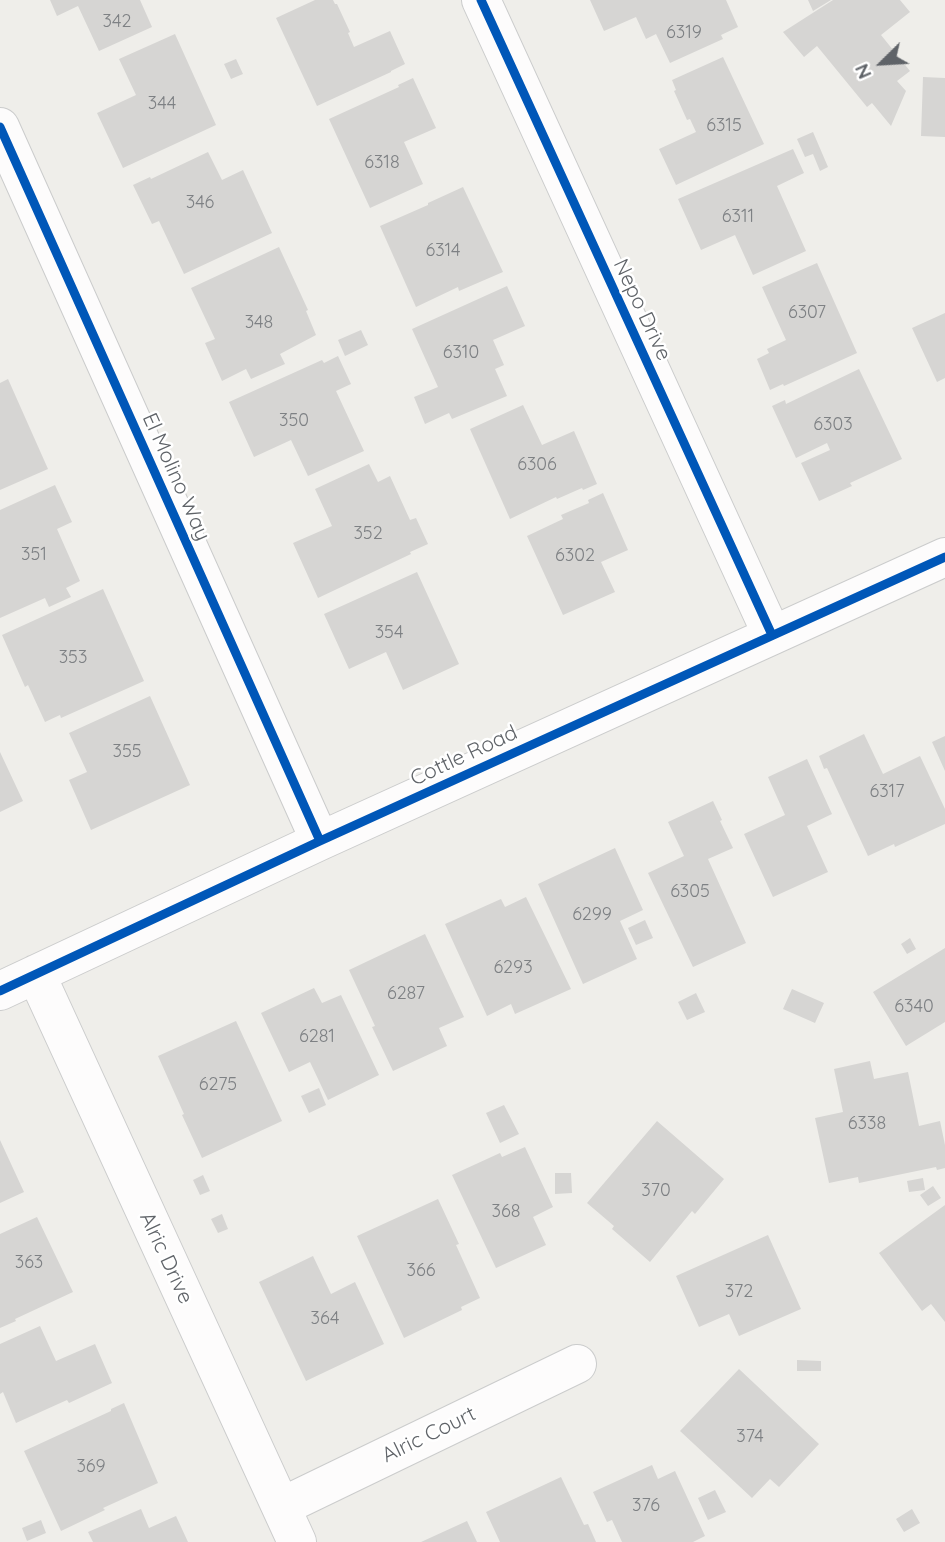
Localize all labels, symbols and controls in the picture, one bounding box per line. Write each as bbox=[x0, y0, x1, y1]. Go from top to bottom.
house number: 342 bbox=[103, 11, 131, 33]
house number: 6319 bbox=[666, 22, 702, 44]
north arrow bbox=[847, 28, 917, 98]
text: N bbox=[849, 60, 877, 83]
house number: 344 bbox=[148, 93, 176, 115]
house number: 6315 bbox=[706, 115, 742, 137]
house number: 6318 bbox=[364, 152, 400, 174]
house number: 346 bbox=[186, 192, 214, 214]
house number: 6311 bbox=[722, 206, 754, 228]
house number: 6314 bbox=[426, 240, 460, 262]
street label: Nepo Drive bbox=[608, 255, 676, 365]
house number: 6307 bbox=[788, 302, 826, 324]
house number: 348 bbox=[245, 312, 273, 334]
house number: 6310 bbox=[443, 342, 479, 364]
street label: El Molino Way bbox=[137, 409, 215, 545]
house number: 350 bbox=[279, 410, 309, 432]
house number: 6303 bbox=[813, 414, 853, 436]
house number: 6306 bbox=[517, 454, 557, 476]
house number: 352 bbox=[353, 523, 383, 545]
house number: 351 bbox=[21, 544, 47, 566]
house number: 6302 bbox=[555, 545, 595, 567]
house number: 354 bbox=[375, 622, 403, 644]
house number: 353 bbox=[59, 647, 87, 669]
street label: Cottle Road bbox=[407, 720, 521, 792]
house number: 355 bbox=[112, 741, 142, 763]
house number: 6317 bbox=[869, 781, 905, 803]
house number: 6305 bbox=[670, 881, 710, 903]
house number: 6299 bbox=[572, 904, 612, 926]
house number: 6293 bbox=[493, 957, 533, 979]
house number: 6287 bbox=[387, 983, 425, 1005]
house number: 6340 bbox=[894, 996, 934, 1018]
house number: 6281 bbox=[299, 1026, 335, 1048]
house number: 6275 bbox=[199, 1074, 237, 1096]
house number: 6338 bbox=[848, 1113, 886, 1135]
house number: 370 bbox=[641, 1180, 671, 1202]
house number: 368 bbox=[492, 1201, 520, 1223]
street label: Alric Drive bbox=[134, 1208, 198, 1308]
house number: 363 bbox=[15, 1252, 43, 1274]
house number: 366 bbox=[407, 1260, 435, 1282]
house number: 372 bbox=[725, 1281, 753, 1303]
house number: 364 bbox=[311, 1308, 339, 1330]
street label: Alric Court bbox=[378, 1402, 480, 1468]
house number: 374 bbox=[736, 1426, 764, 1448]
house number: 369 bbox=[76, 1456, 106, 1478]
house number: 376 bbox=[632, 1495, 660, 1517]

